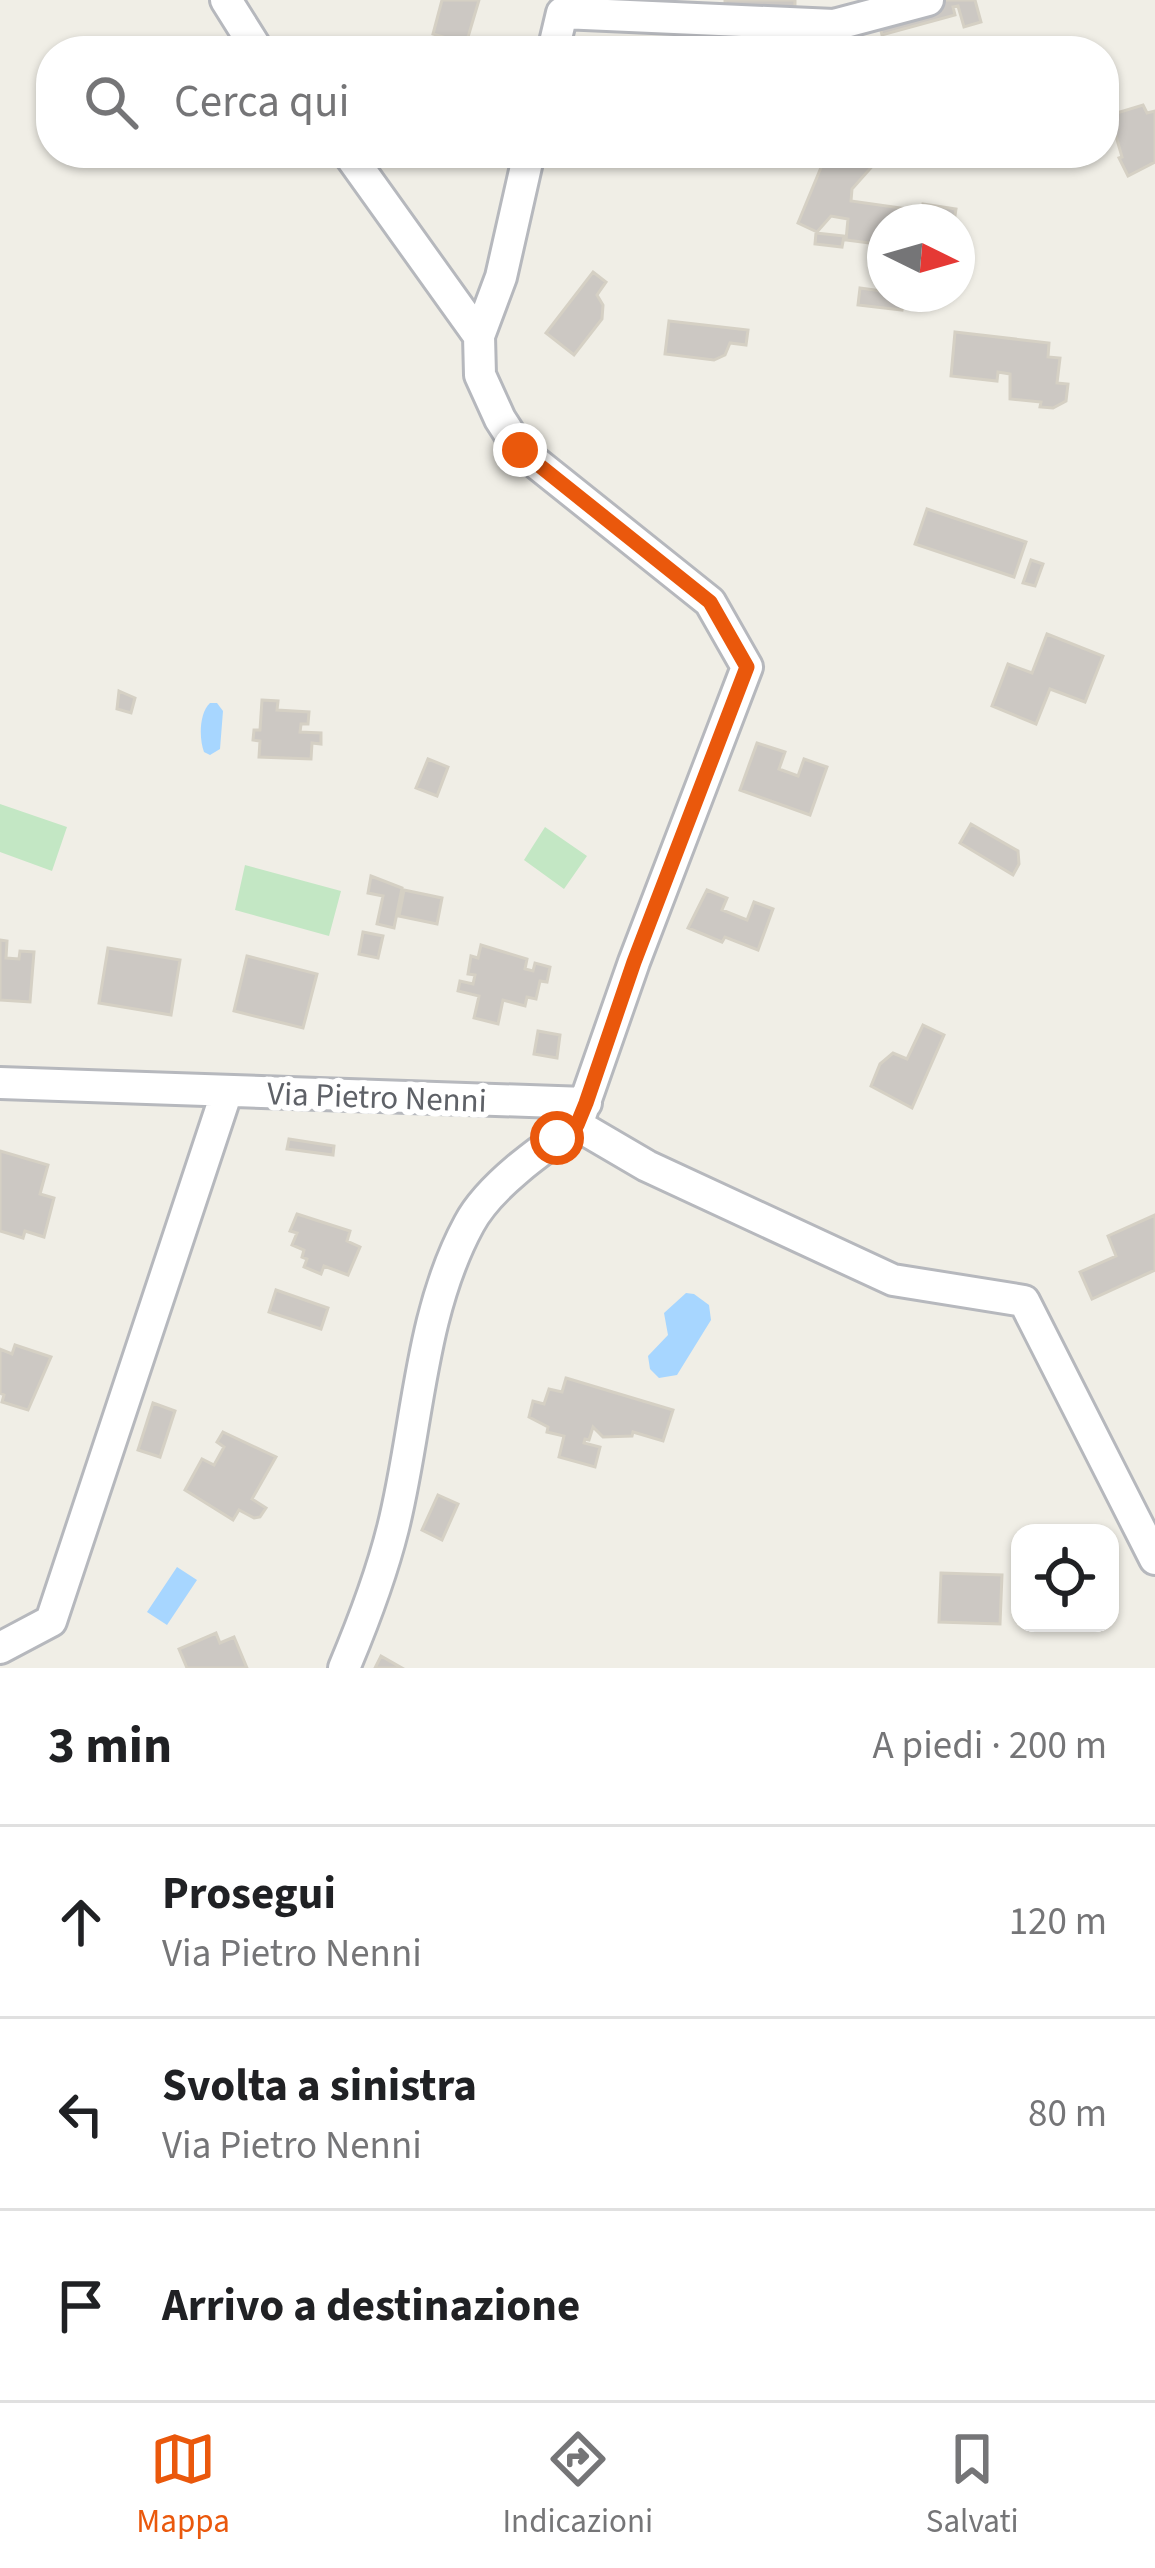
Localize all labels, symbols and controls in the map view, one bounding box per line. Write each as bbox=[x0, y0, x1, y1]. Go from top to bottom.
search box bbox=[36, 36, 1119, 168]
icon: search bbox=[78, 69, 144, 135]
text: Cerca qui bbox=[174, 70, 349, 134]
north arrow bbox=[867, 204, 975, 312]
route end bbox=[493, 423, 547, 477]
street label: Via Pietro Nenni bbox=[266, 1070, 488, 1125]
route start bbox=[530, 1111, 584, 1165]
map controls bbox=[1011, 1524, 1119, 1632]
button: locate bbox=[1011, 1524, 1119, 1632]
text: 3 min bbox=[48, 1710, 172, 1782]
text: A piedi · 200 m bbox=[873, 1718, 1107, 1774]
text: Prosegui bbox=[162, 1862, 336, 1926]
icon: ahead bbox=[48, 1889, 114, 1955]
text: 120 m bbox=[1009, 1894, 1107, 1950]
text: Via Pietro Nenni bbox=[162, 1926, 422, 1982]
text: Svolta a sinistra bbox=[162, 2054, 477, 2118]
icon: left bbox=[48, 2081, 114, 2147]
text: 80 m bbox=[1028, 2086, 1107, 2142]
text: Via Pietro Nenni bbox=[162, 2118, 422, 2174]
icon: arrive bbox=[48, 2273, 114, 2339]
text: Arrivo a destinazione bbox=[162, 2274, 580, 2338]
tab: Mappa bbox=[136, 2426, 230, 2545]
tab: Indicazioni bbox=[502, 2426, 653, 2545]
tab: Salvati bbox=[926, 2426, 1019, 2545]

